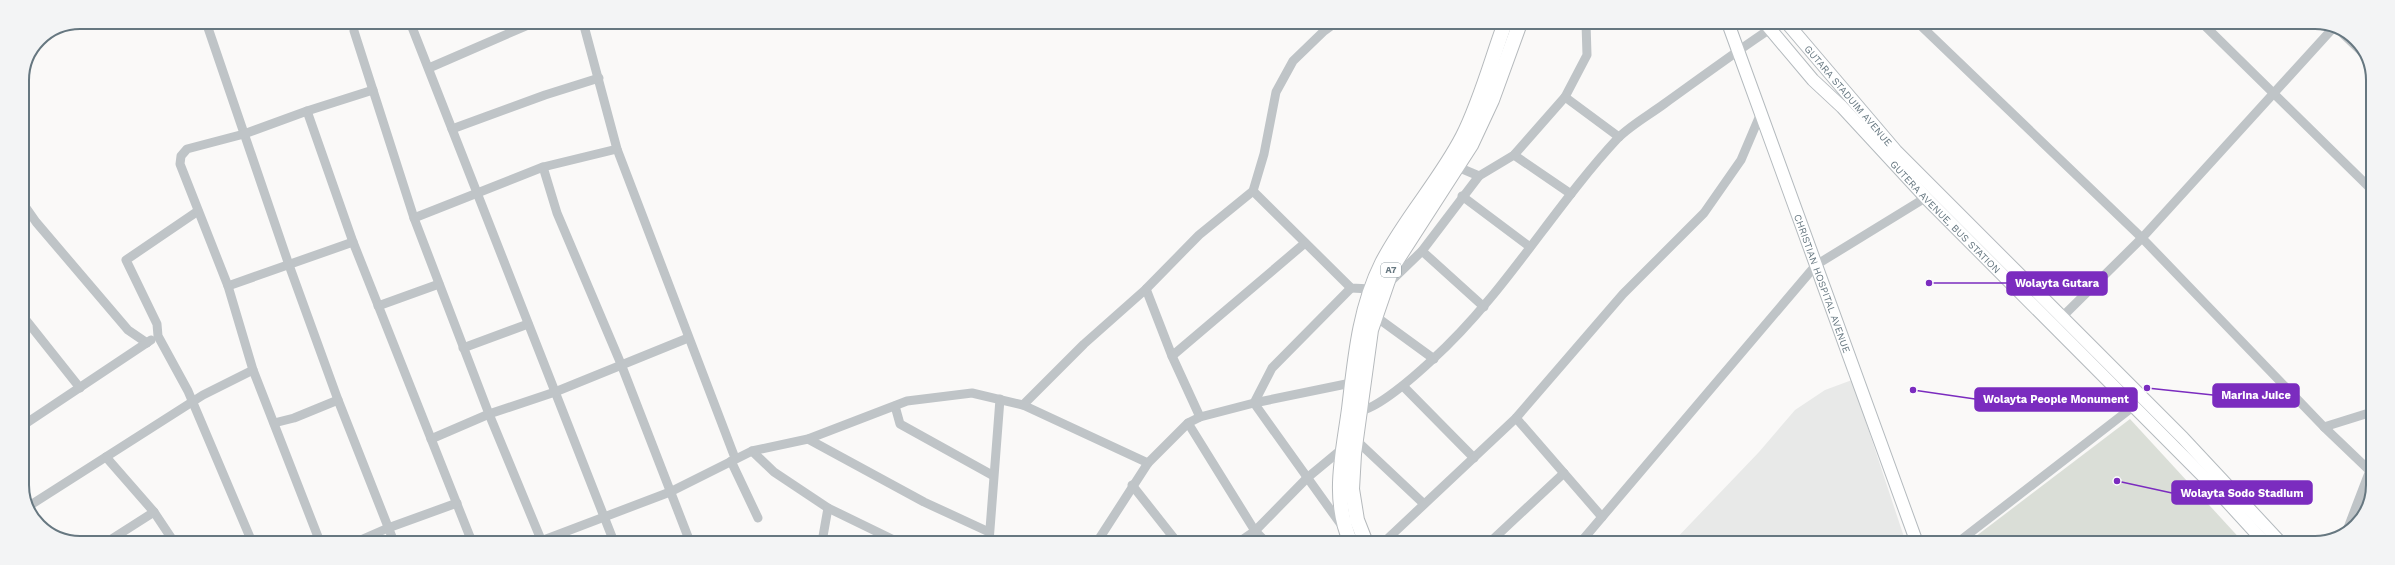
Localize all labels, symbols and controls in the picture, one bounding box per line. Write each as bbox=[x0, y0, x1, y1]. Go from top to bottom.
street label: GUTARA STADUIM AVENUE bbox=[1802, 43, 1894, 148]
street label: GUTERA AVENUE, BUS STATION bbox=[1888, 158, 2003, 275]
street label: CHRISTIAN HOSPITAL AVENUE bbox=[1792, 213, 1852, 354]
road number: A7 bbox=[1381, 263, 1401, 277]
callout: Wolayta Gutara bbox=[2007, 272, 2107, 295]
text: Wolayta Gutara bbox=[2015, 277, 2100, 290]
callout: Marina Juice bbox=[2213, 384, 2299, 407]
callout: Wolayta People Monument bbox=[1975, 388, 2137, 411]
text: Marina Juice bbox=[2221, 389, 2291, 402]
text: Wolayta People Monument bbox=[1983, 393, 2129, 406]
callout: Wolayta Sodo Stadium bbox=[2172, 481, 2312, 504]
text: Wolayta Sodo Stadium bbox=[2180, 487, 2304, 500]

